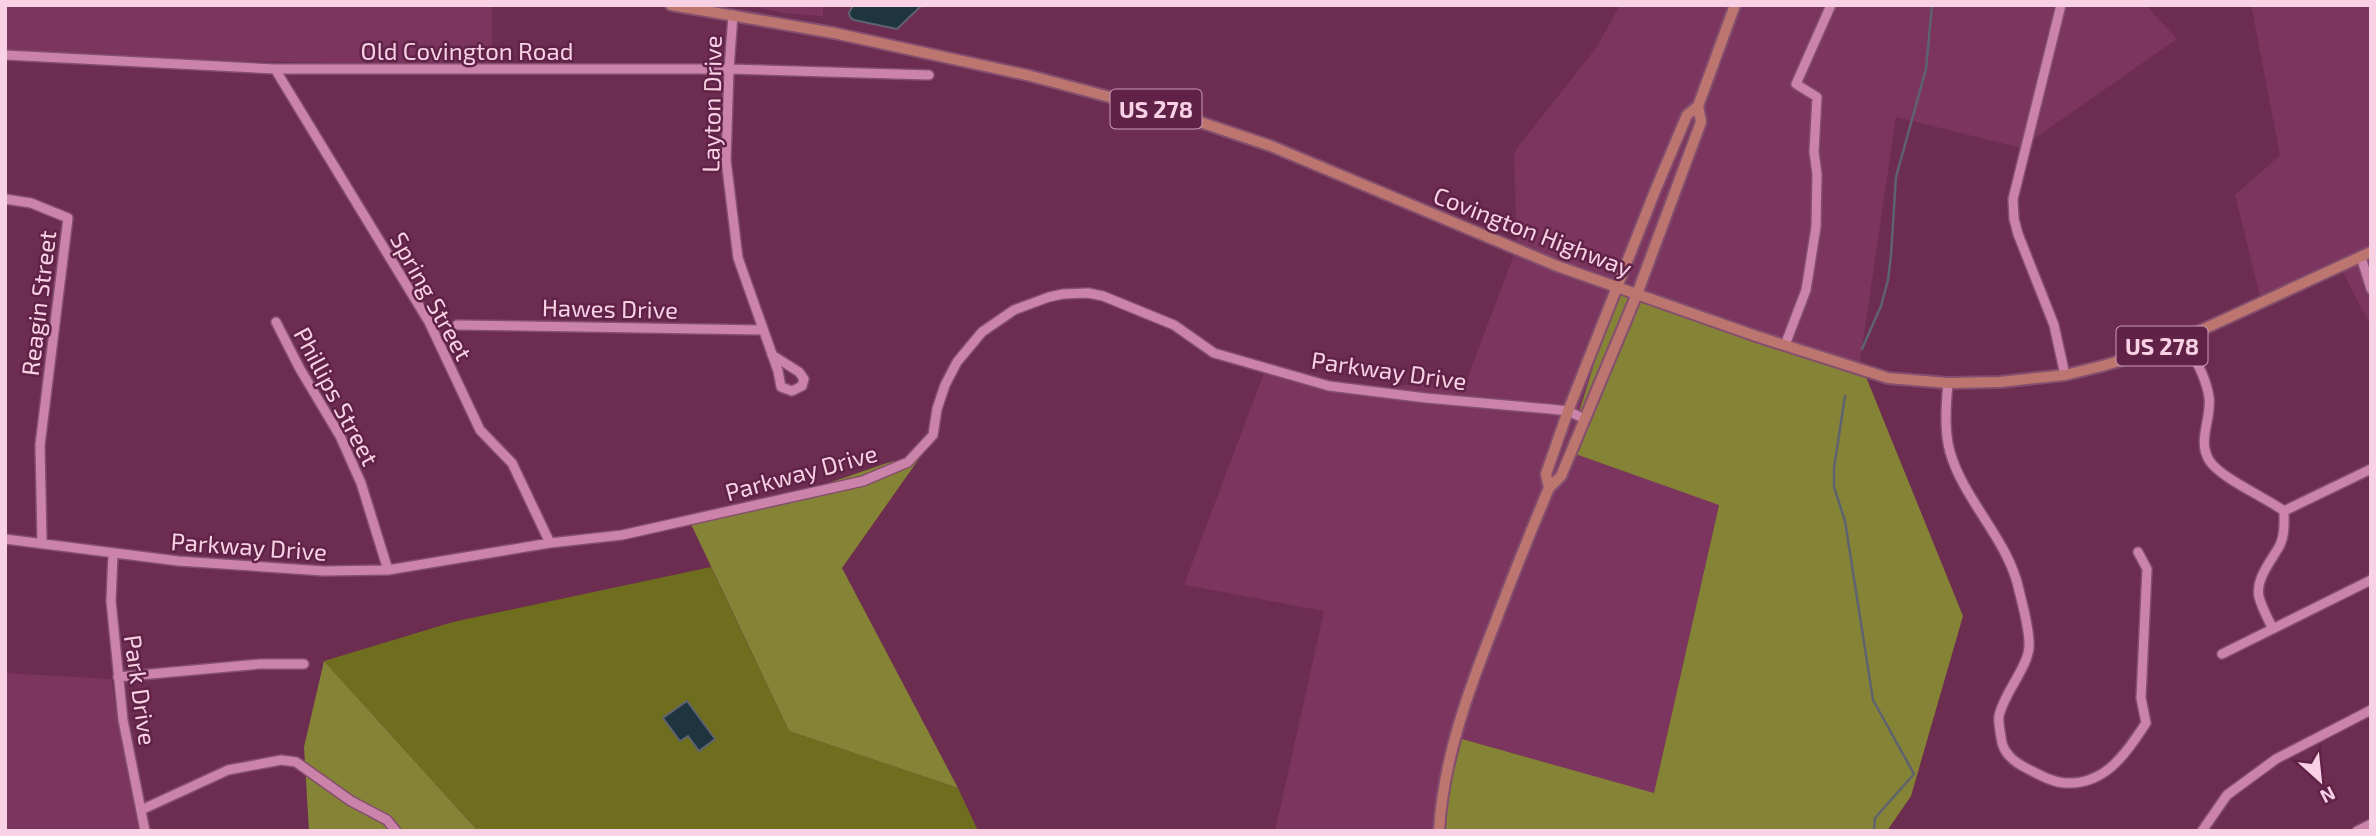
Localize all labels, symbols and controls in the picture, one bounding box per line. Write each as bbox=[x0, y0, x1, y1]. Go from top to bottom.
street label: Layton Drive bbox=[695, 35, 727, 173]
street label: Old Covington Road bbox=[361, 36, 573, 65]
road number: US 278 bbox=[1110, 90, 1202, 128]
street label: Covington Highway bbox=[1430, 180, 1637, 282]
street label: Spring Street bbox=[385, 227, 479, 365]
street label: Reagin Street bbox=[15, 229, 61, 377]
street label: Hawes Drive bbox=[542, 292, 678, 324]
street label: Phillips Street bbox=[288, 322, 386, 470]
road number: US 278 bbox=[2116, 326, 2208, 366]
street label: Parkway Drive bbox=[1310, 345, 1468, 395]
street label: Parkway Drive bbox=[722, 438, 880, 506]
street label: Parkway Drive bbox=[170, 526, 328, 566]
street label: Park Drive bbox=[119, 633, 163, 747]
north arrow bbox=[2285, 745, 2355, 815]
text: N bbox=[2317, 782, 2339, 809]

